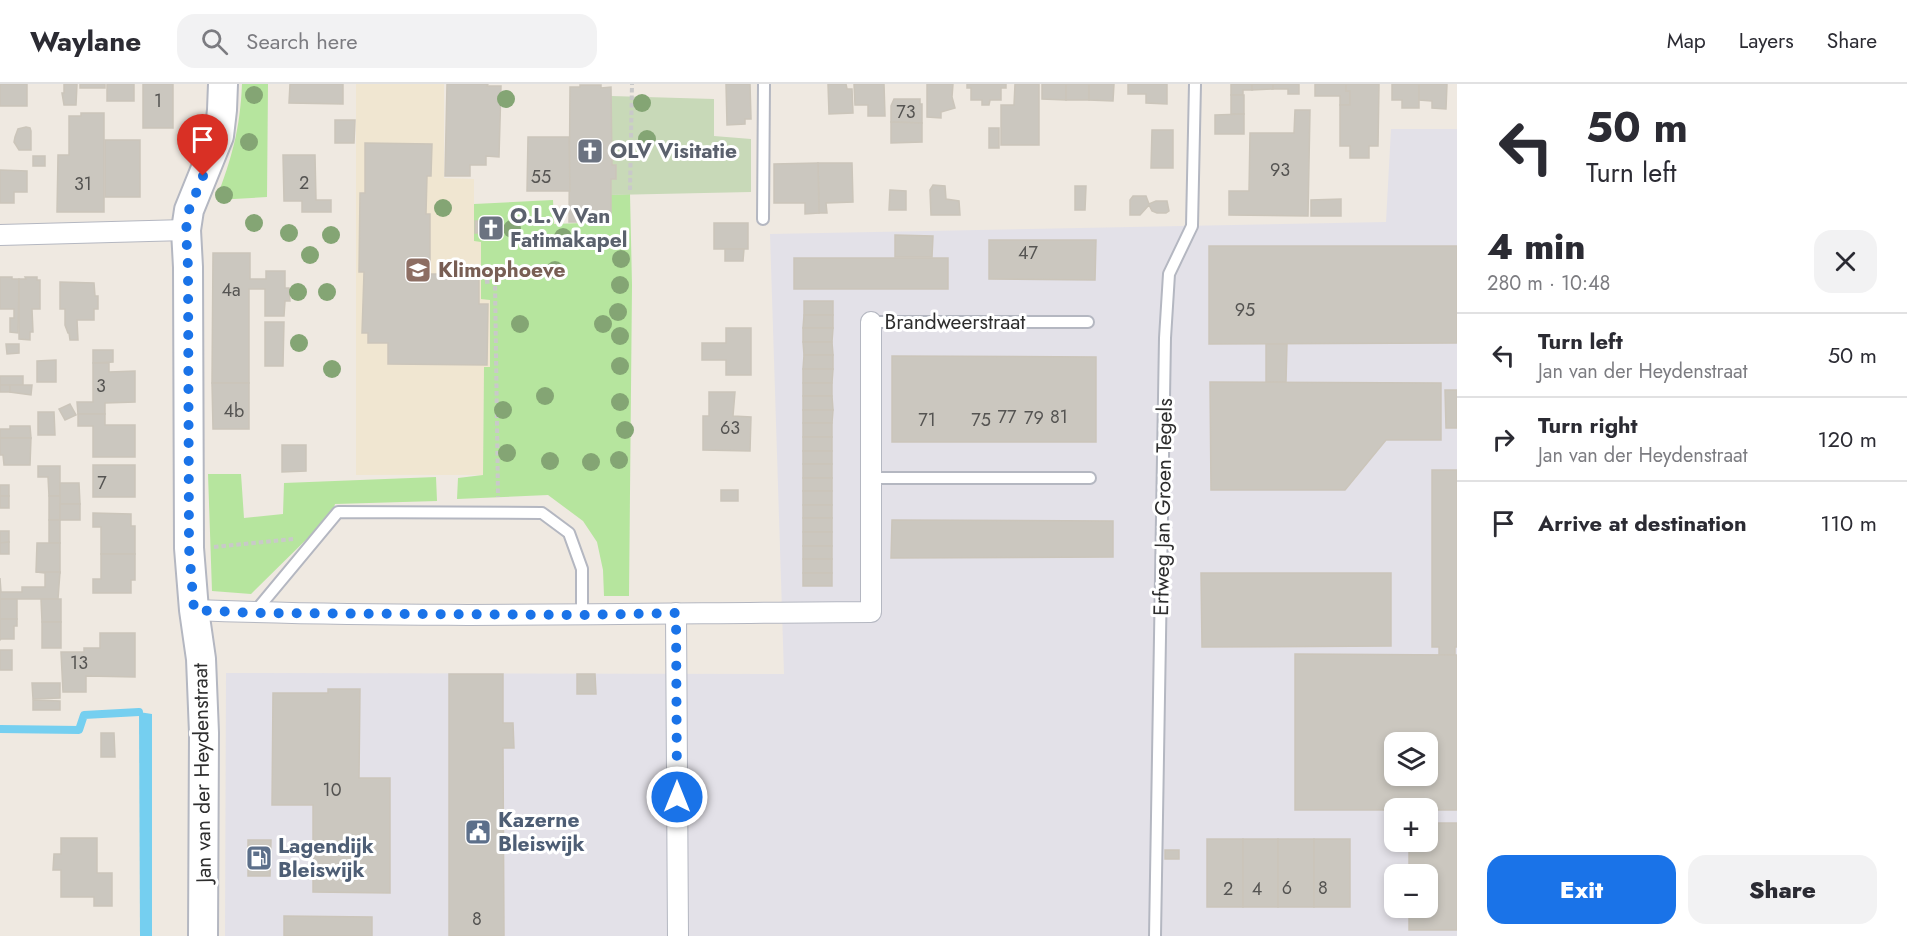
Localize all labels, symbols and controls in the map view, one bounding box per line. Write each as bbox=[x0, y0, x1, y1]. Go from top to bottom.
search box bbox=[177, 14, 597, 68]
text: Waylane bbox=[30, 21, 141, 62]
icon: search bbox=[198, 25, 231, 58]
text: Search here bbox=[246, 25, 358, 57]
text: Map bbox=[1667, 26, 1706, 56]
text: Layers bbox=[1739, 26, 1794, 56]
text: Share bbox=[1827, 26, 1877, 56]
house number: 1 bbox=[154, 88, 162, 114]
text: 50 m bbox=[1586, 97, 1688, 158]
house number: 73 bbox=[896, 99, 916, 125]
icon: left bbox=[1487, 108, 1565, 186]
pin bbox=[177, 114, 228, 176]
icon: arrive bbox=[186, 123, 219, 156]
church icon: OLV Visitatie bbox=[575, 136, 605, 166]
place label: OLV Visitatie bbox=[610, 136, 737, 166]
text: Turn left bbox=[1586, 153, 1676, 192]
house number: 93 bbox=[1270, 157, 1290, 183]
house number: 55 bbox=[531, 164, 551, 190]
house number: 2 bbox=[299, 170, 309, 196]
house number: 31 bbox=[74, 171, 92, 197]
place label: O.L.V Van Fatimakapel bbox=[510, 201, 627, 255]
church icon: O.L.V Van Fatimakapel bbox=[476, 213, 506, 243]
text: 4 min bbox=[1487, 220, 1585, 272]
button: close bbox=[1814, 230, 1877, 293]
house number: 47 bbox=[1018, 240, 1039, 266]
school or university icon: Klimophoeve bbox=[403, 255, 433, 285]
place label: Klimophoeve bbox=[438, 255, 566, 285]
text: 280 m · 10:48 bbox=[1487, 269, 1610, 298]
house number: 4a bbox=[221, 277, 241, 303]
house number: 95 bbox=[1235, 297, 1255, 323]
street label: Brandweerstraat bbox=[885, 307, 1025, 337]
text: Turn left bbox=[1538, 325, 1623, 357]
icon: left bbox=[1487, 339, 1520, 372]
text: 50 m bbox=[1828, 339, 1877, 371]
text: Jan van der Heydenstraat bbox=[1538, 357, 1747, 386]
house number: 3 bbox=[96, 373, 106, 399]
house number: 4b bbox=[224, 398, 244, 424]
street label: Erfweg Jan Groen Tegels bbox=[1146, 398, 1180, 616]
house number: 77 bbox=[998, 404, 1017, 430]
house number: 81 bbox=[1050, 404, 1068, 430]
house number: 79 bbox=[1024, 405, 1044, 431]
house number: 71 bbox=[918, 407, 936, 433]
house number: 75 bbox=[971, 407, 991, 433]
text: Turn right bbox=[1538, 409, 1638, 441]
house number: 63 bbox=[720, 415, 740, 441]
icon: right bbox=[1487, 423, 1520, 456]
text: 120 m bbox=[1818, 423, 1877, 455]
text: Jan van der Heydenstraat bbox=[1538, 441, 1747, 470]
house number: 7 bbox=[97, 470, 107, 496]
icon: arrive bbox=[1487, 507, 1520, 540]
text: Arrive at destination bbox=[1538, 507, 1747, 539]
text: 110 m bbox=[1820, 507, 1877, 539]
house number: 13 bbox=[70, 650, 88, 676]
street label: Jan van der Heydenstraat bbox=[185, 663, 219, 886]
map controls bbox=[1384, 732, 1438, 918]
button: layers bbox=[1384, 732, 1438, 786]
position arrow bbox=[645, 765, 709, 829]
house number: 10 bbox=[323, 777, 342, 803]
button: + bbox=[1384, 798, 1438, 852]
place label: Kazerne Bleiswijk bbox=[498, 805, 585, 859]
public building icon: Kazerne Bleiswijk bbox=[463, 817, 493, 847]
place label: Lagendijk Bleiswijk bbox=[278, 831, 374, 885]
fuel station icon: Lagendijk Bleiswijk bbox=[244, 843, 274, 873]
button: Exit bbox=[1487, 855, 1676, 924]
button: Share bbox=[1688, 855, 1877, 924]
button: − bbox=[1384, 864, 1438, 918]
house number: 6 bbox=[1282, 875, 1292, 901]
house number: 8 bbox=[1318, 875, 1328, 901]
house number: 2 bbox=[1223, 876, 1233, 902]
house number: 4 bbox=[1252, 876, 1262, 902]
house number: 8 bbox=[472, 906, 482, 932]

